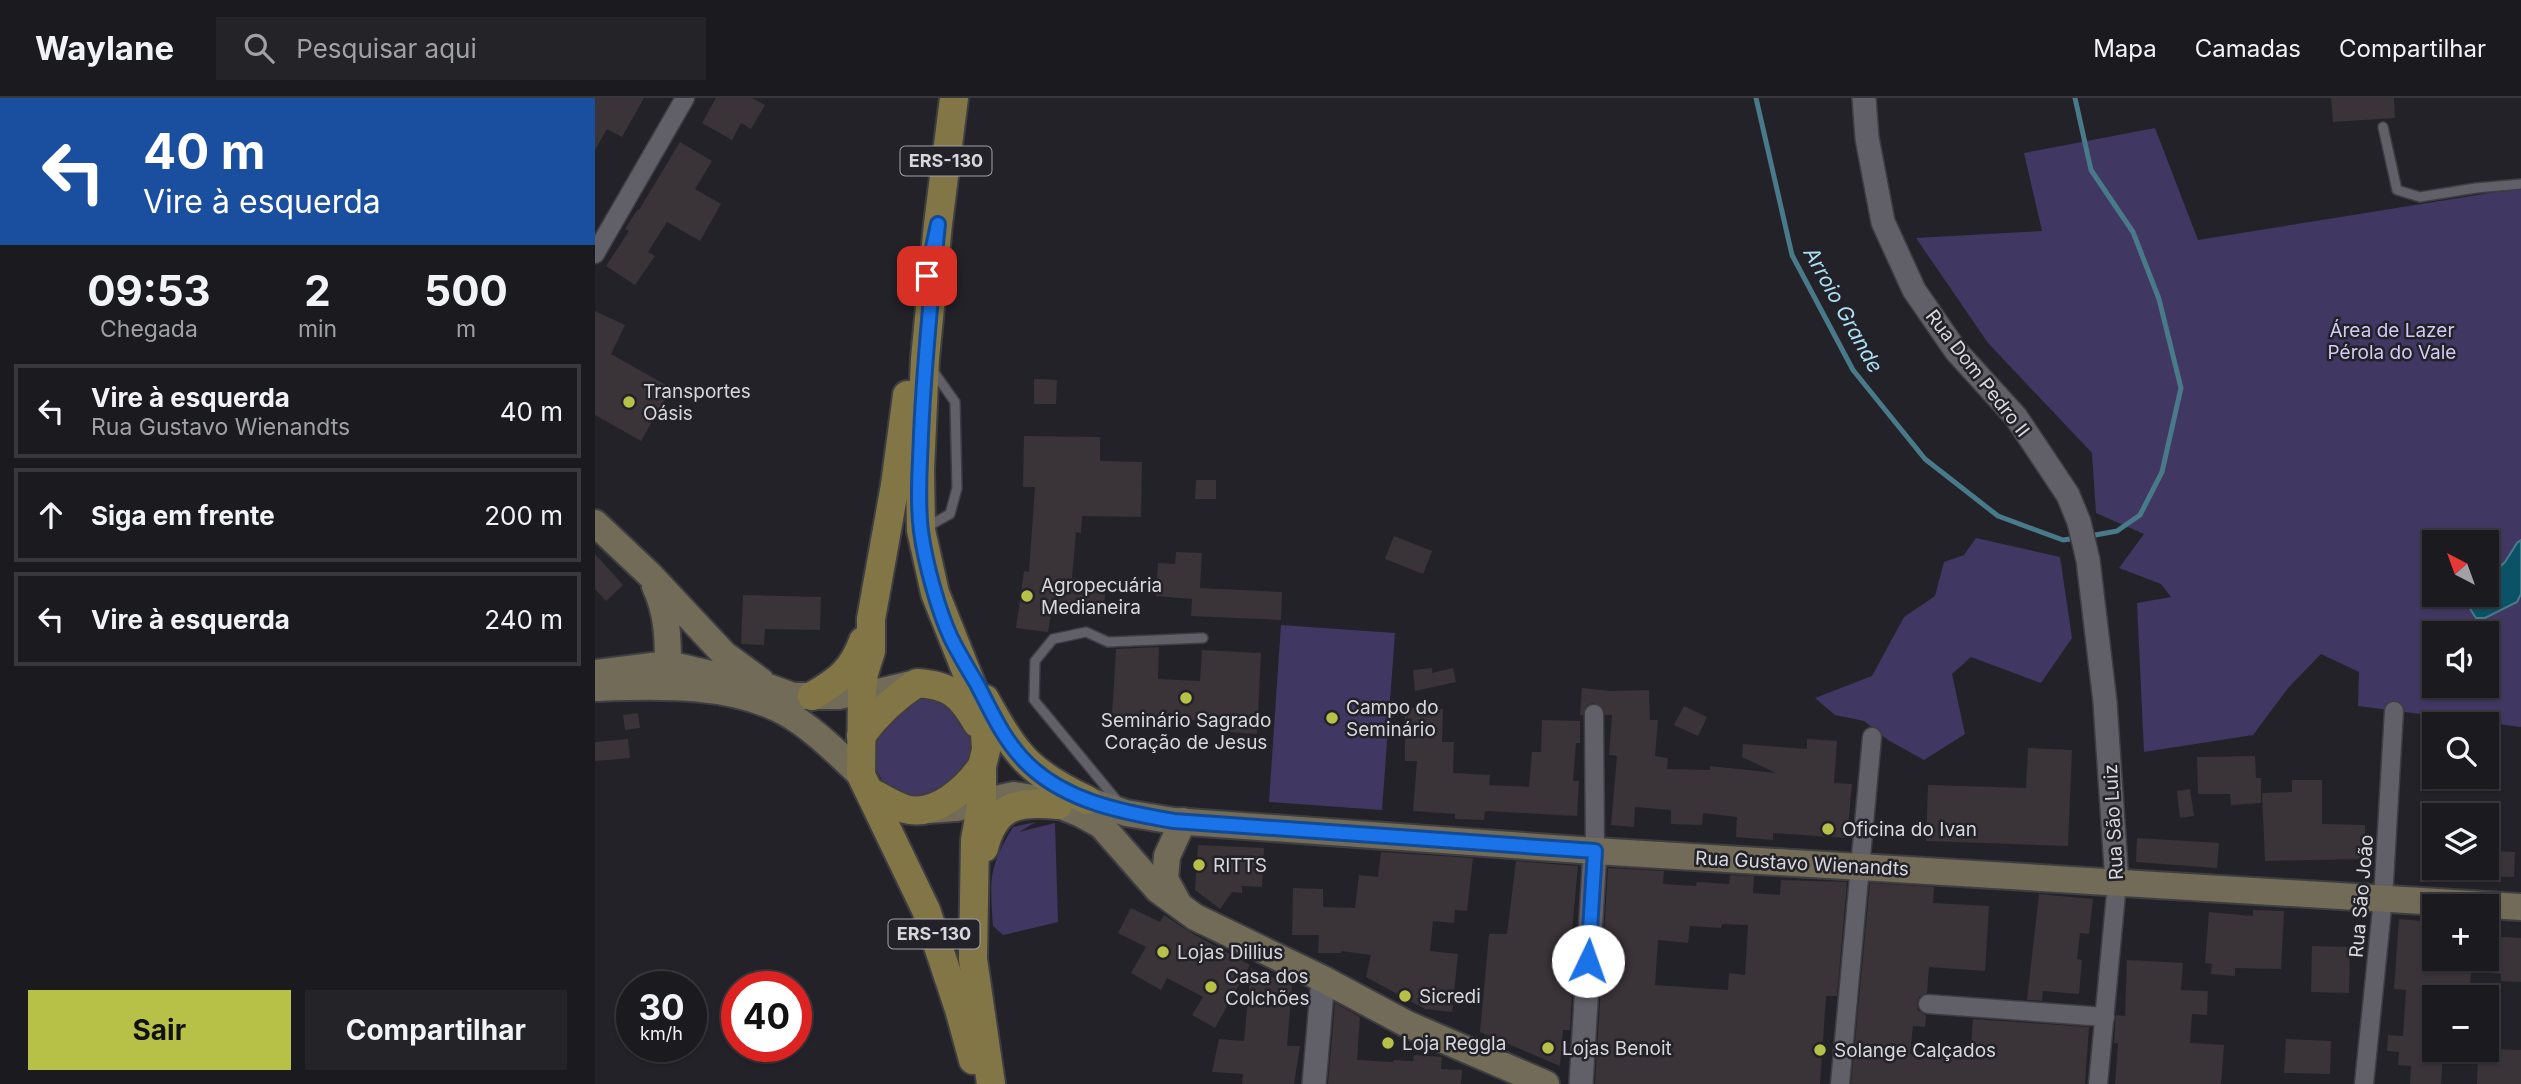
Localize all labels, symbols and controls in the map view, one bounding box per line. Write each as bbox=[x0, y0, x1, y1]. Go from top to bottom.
search box bbox=[216, 17, 706, 80]
text: Waylane bbox=[35, 28, 174, 68]
icon: search bbox=[240, 29, 278, 67]
text: Pesquisar aqui bbox=[296, 33, 477, 64]
text: Mapa bbox=[2093, 34, 2157, 63]
text: Camadas bbox=[2195, 34, 2301, 63]
text: Compartilhar bbox=[2339, 34, 2486, 63]
text: 40 m bbox=[143, 122, 266, 181]
icon: left bbox=[28, 126, 119, 217]
road number: ERS-130 bbox=[901, 146, 991, 176]
text: Vire à esquerda bbox=[143, 182, 381, 221]
water label: Arroio Grande bbox=[1798, 242, 1888, 377]
pin bbox=[897, 246, 957, 306]
icon: arrive bbox=[908, 257, 946, 295]
text: 09:53 bbox=[87, 265, 211, 316]
text: 2 bbox=[304, 265, 331, 316]
text: 500 bbox=[424, 265, 508, 316]
street label: Rua Dom Pedro II bbox=[1921, 305, 2034, 441]
text: Chegada bbox=[100, 315, 198, 343]
text: min bbox=[298, 315, 337, 343]
text: m bbox=[456, 315, 476, 343]
park label: Área de Lazer Pérola do Vale bbox=[2328, 318, 2456, 364]
place label: Transportes Oásis bbox=[643, 380, 751, 425]
text: Vire à esquerda bbox=[91, 382, 290, 413]
icon: left bbox=[32, 392, 70, 430]
marker: Transportes Oásis bbox=[621, 394, 637, 410]
text: 40 m bbox=[500, 396, 563, 427]
text: Rua Gustavo Wienandts bbox=[91, 413, 350, 441]
icon: ahead bbox=[32, 496, 70, 534]
text: Siga em frente bbox=[91, 500, 275, 531]
text: 200 m bbox=[484, 500, 563, 531]
north arrow bbox=[2422, 530, 2499, 607]
map controls bbox=[2422, 530, 2499, 1062]
place label: Agropecuária Medianeira bbox=[1041, 574, 1162, 619]
marker: Agropecuária Medianeira bbox=[1019, 588, 1035, 604]
icon: left bbox=[32, 600, 70, 638]
text: Vire à esquerda bbox=[91, 604, 290, 635]
text: 240 m bbox=[484, 604, 563, 635]
button: sound bbox=[2422, 621, 2499, 698]
marker: Seminário Sagrado Coração de Jesus bbox=[1178, 690, 1194, 706]
place label: Campo do Seminário bbox=[1346, 696, 1439, 741]
place label: Seminário Sagrado Coração de Jesus bbox=[1101, 709, 1271, 754]
marker: Campo do Seminário bbox=[1324, 710, 1340, 726]
button: search bbox=[2422, 712, 2499, 789]
street label: Rua São Luiz bbox=[2099, 763, 2128, 881]
button: layers bbox=[2422, 803, 2499, 880]
place label: Oficina do Ivan bbox=[1842, 818, 1977, 841]
marker: Oficina do Ivan bbox=[1820, 821, 1836, 837]
street label: Rua São João bbox=[2345, 833, 2378, 959]
street label: Rua Gustavo Wienandts bbox=[1694, 846, 1910, 881]
place label: RITTS bbox=[1213, 854, 1267, 877]
marker: RITTS bbox=[1191, 857, 1207, 873]
button: + bbox=[2422, 894, 2499, 971]
road number: ERS-130 bbox=[889, 920, 979, 948]
position arrow bbox=[1551, 924, 1625, 998]
place label: Lojas Dillius bbox=[1177, 941, 1283, 964]
marker: Lojas Dillius bbox=[1155, 944, 1171, 960]
place label: Casa dos Colchões bbox=[1225, 965, 1309, 1010]
speed limit sign: 40 bbox=[721, 971, 812, 1062]
marker: Casa dos Colchões bbox=[1203, 979, 1219, 995]
place label: Sicredi bbox=[1419, 985, 1481, 1008]
button: − bbox=[2422, 985, 2499, 1062]
text: 30 bbox=[638, 986, 685, 1028]
marker: Sicredi bbox=[1397, 988, 1413, 1004]
button: Sair bbox=[28, 990, 291, 1070]
button: Compartilhar bbox=[305, 990, 567, 1070]
text: km/h bbox=[640, 1023, 683, 1044]
place label: Loja Reggla bbox=[1402, 1032, 1506, 1055]
marker: Loja Reggla bbox=[1380, 1035, 1396, 1051]
place label: Lojas Benoit bbox=[1562, 1037, 1672, 1060]
place label: Solange Calçados bbox=[1834, 1039, 1996, 1062]
marker: Lojas Benoit bbox=[1540, 1040, 1556, 1056]
marker: Solange Calçados bbox=[1812, 1042, 1828, 1058]

